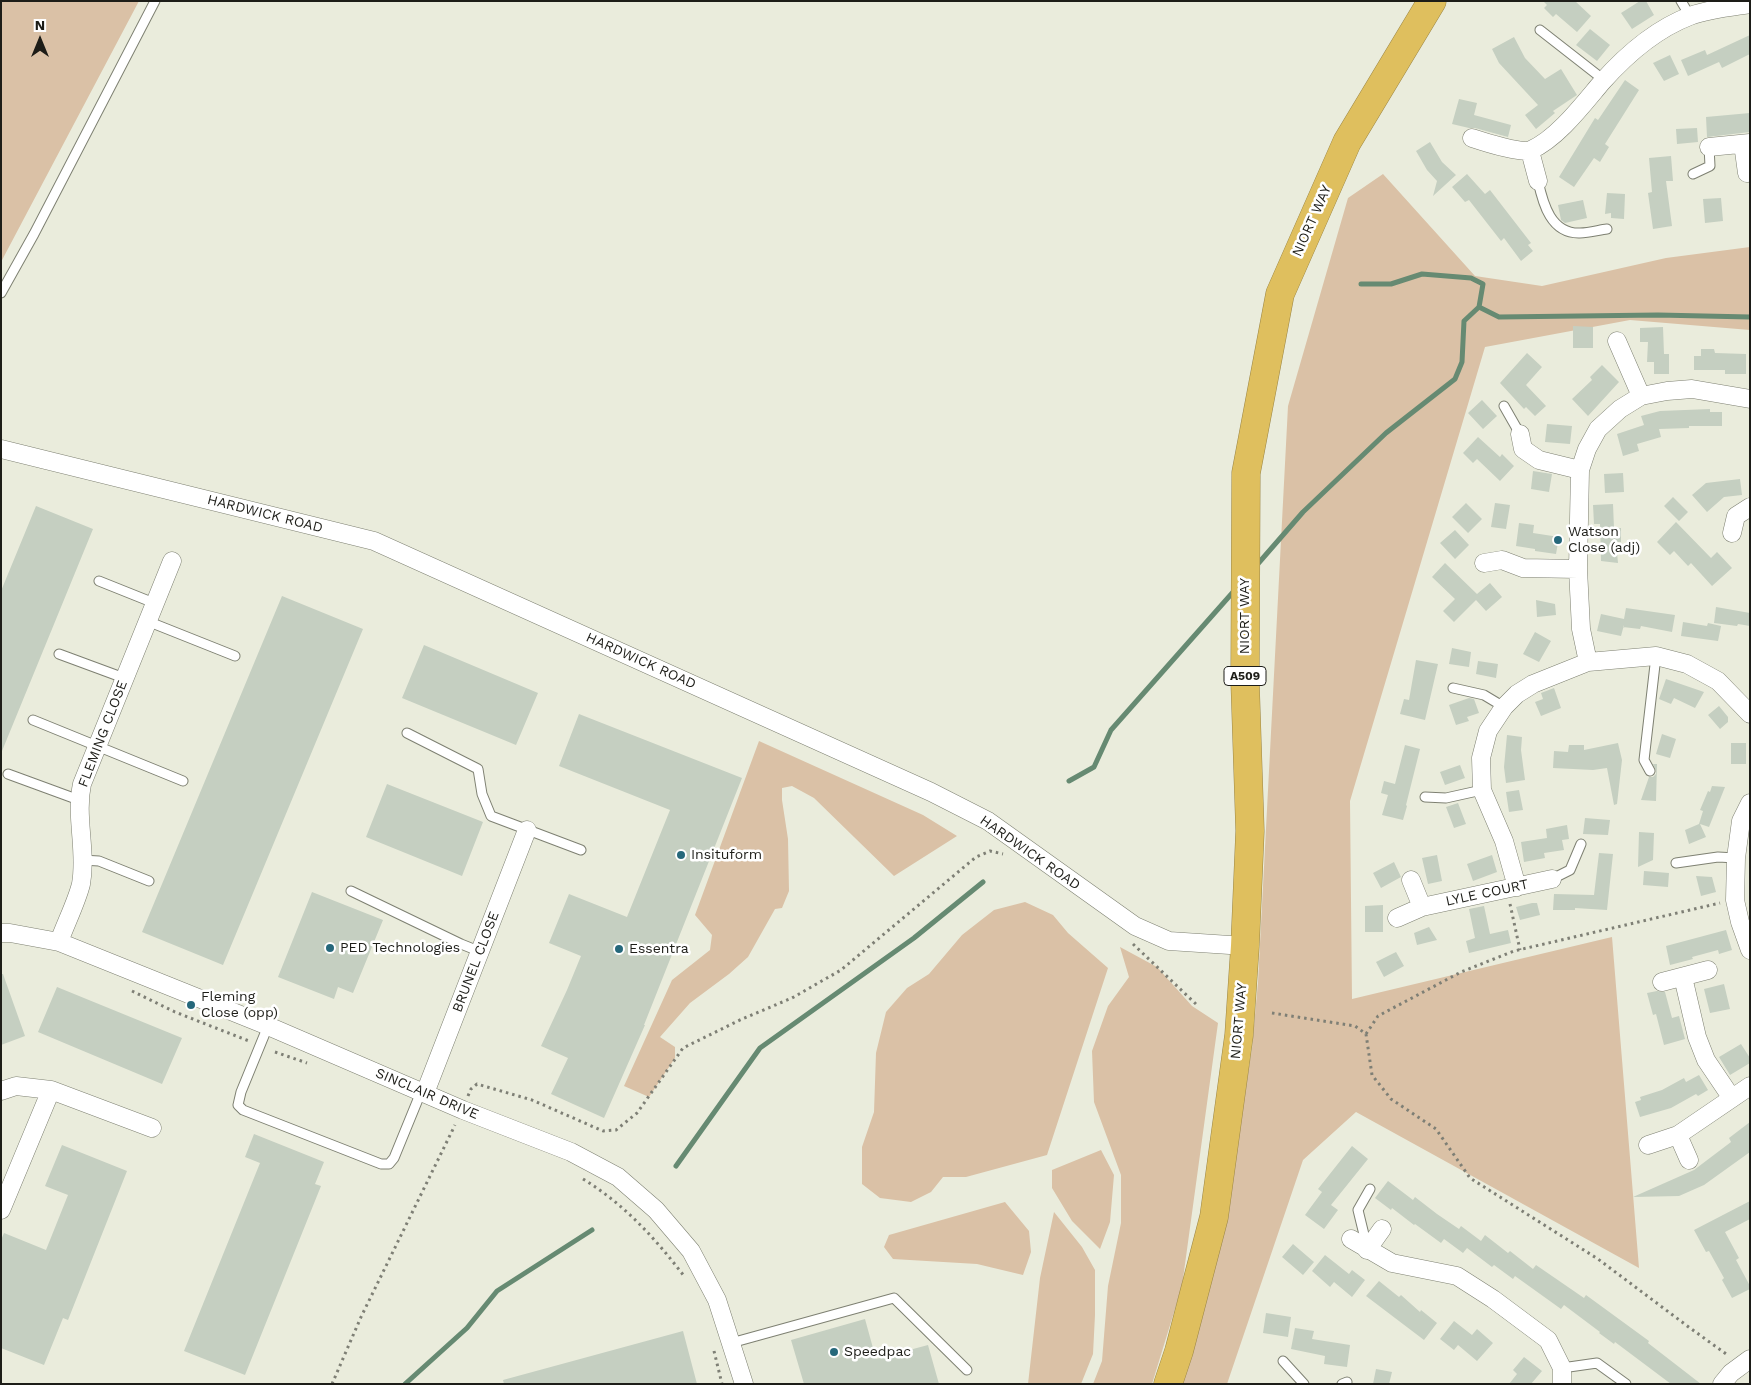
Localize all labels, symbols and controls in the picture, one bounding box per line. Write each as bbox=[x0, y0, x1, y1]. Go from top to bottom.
north arrow bbox=[15, 15, 65, 65]
text: N bbox=[35, 17, 45, 33]
street label: NIORT WAY bbox=[1289, 183, 1335, 259]
street label: HARDWICK ROAD bbox=[205, 491, 325, 537]
place label: Watson Close (adj) bbox=[1568, 524, 1640, 556]
marker: Watson Close (adj) bbox=[1552, 534, 1564, 546]
street label: NIORT WAY bbox=[1237, 578, 1253, 654]
street label: HARDWICK ROAD bbox=[583, 629, 699, 693]
road number: A509 bbox=[1224, 666, 1266, 686]
street label: FLEMING CLOSE bbox=[75, 678, 131, 790]
street label: HARDWICK ROAD bbox=[977, 812, 1083, 894]
place label: Insituform bbox=[691, 847, 762, 863]
marker: Insituform bbox=[675, 849, 687, 861]
street label: LYLE COURT bbox=[1444, 876, 1530, 910]
street label: BRUNEL CLOSE bbox=[449, 909, 503, 1015]
place label: PED Technologies bbox=[340, 940, 460, 956]
place label: Essentra bbox=[629, 941, 689, 957]
marker: PED Technologies bbox=[324, 942, 336, 954]
marker: Essentra bbox=[613, 943, 625, 955]
street label: NIORT WAY bbox=[1227, 982, 1251, 1060]
place label: Fleming Close (opp) bbox=[201, 989, 278, 1022]
marker: Fleming Close (opp) bbox=[185, 999, 197, 1011]
street label: SINCLAIR DRIVE bbox=[373, 1065, 481, 1123]
place label: Speedpac bbox=[844, 1344, 911, 1360]
marker: Speedpac bbox=[828, 1346, 840, 1358]

